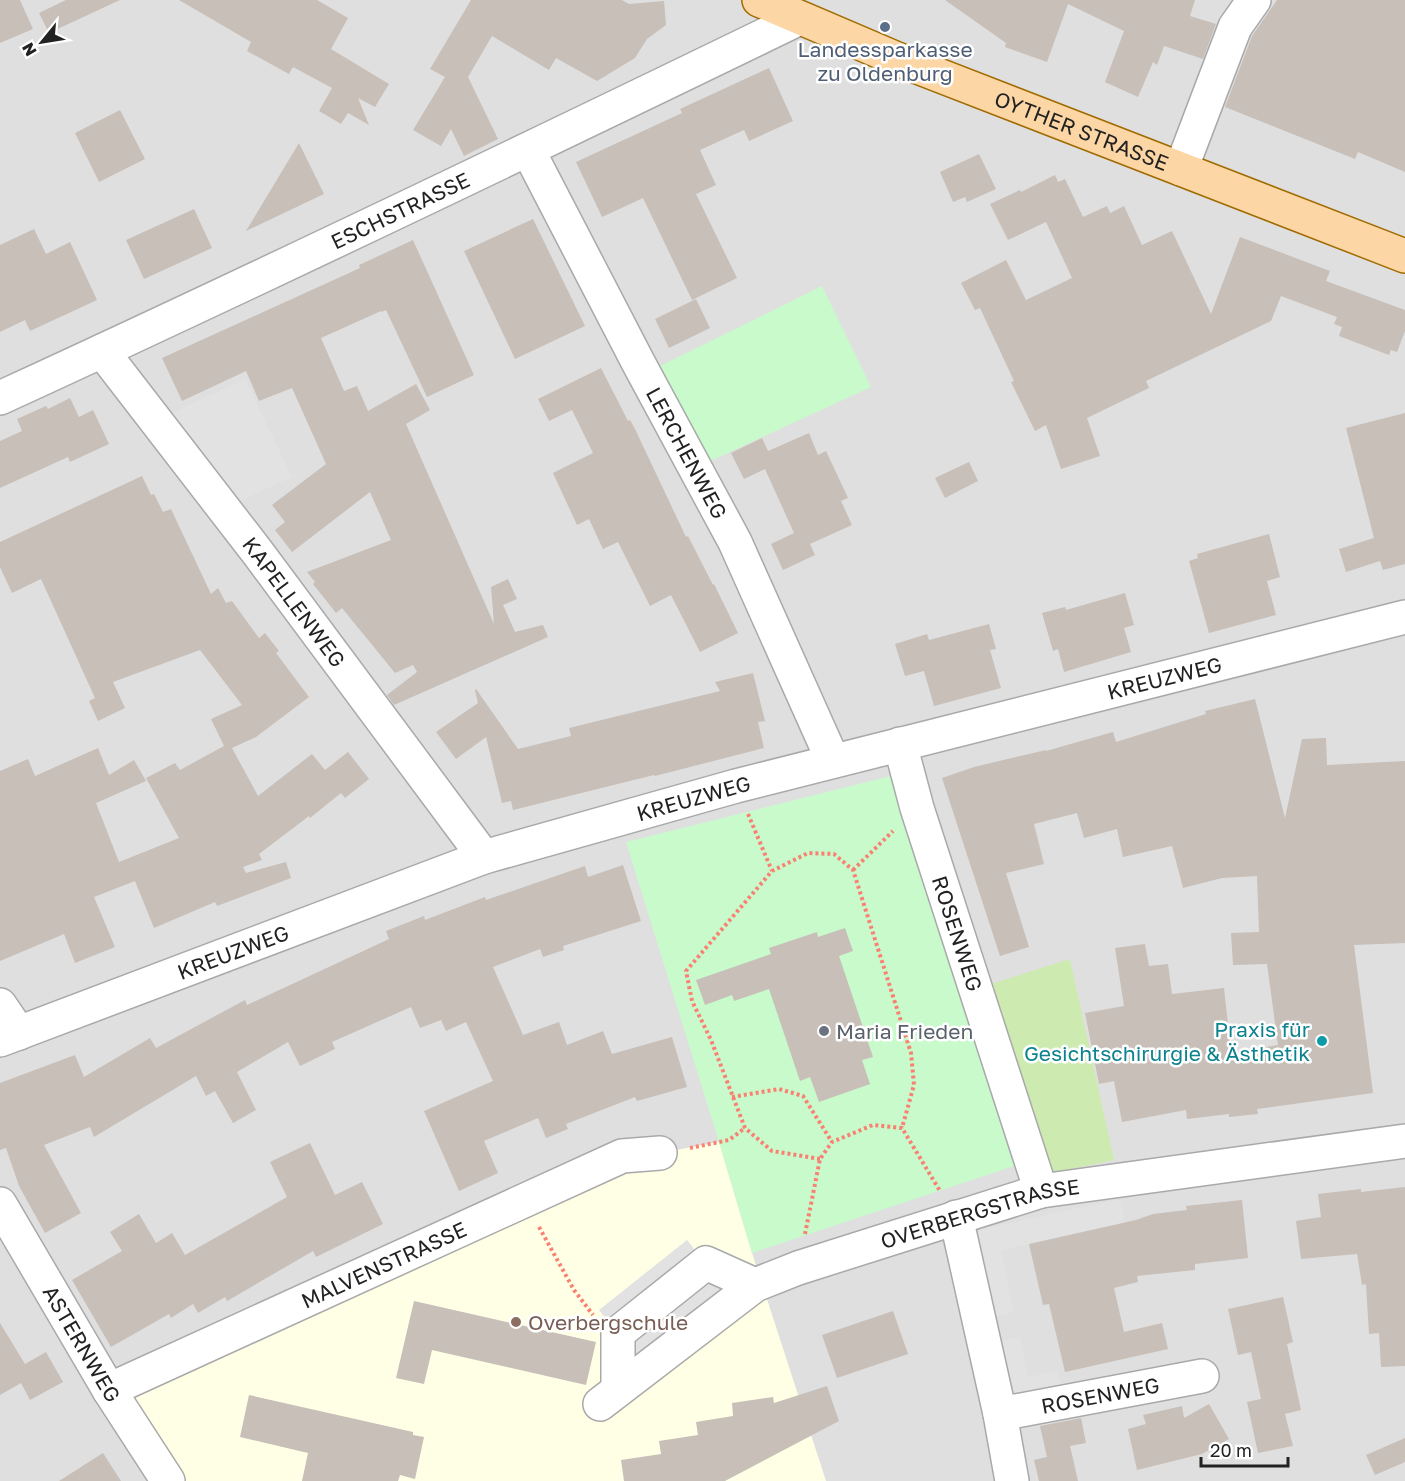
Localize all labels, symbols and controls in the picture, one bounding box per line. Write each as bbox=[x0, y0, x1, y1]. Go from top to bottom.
north arrow bbox=[12, 12, 72, 72]
marker: Landessparkasse zu Oldenburg bbox=[878, 20, 892, 34]
place label: Landessparkasse zu Oldenburg bbox=[797, 36, 973, 86]
text: N bbox=[17, 39, 41, 60]
street label: OYTHER STRASSE bbox=[991, 85, 1172, 176]
street label: ESCHSTRASSE bbox=[327, 166, 474, 255]
street label: LERCHENWEG bbox=[641, 382, 733, 523]
street label: KAPELLENWEG bbox=[237, 531, 351, 672]
street label: KREUZWEG bbox=[1104, 651, 1224, 705]
street label: KREUZWEG bbox=[633, 770, 753, 826]
street label: ROSENWEG bbox=[927, 872, 988, 994]
street label: KREUZWEG bbox=[173, 919, 292, 985]
place label: Praxis für Gesichtschirurgie & Ästhetik bbox=[1024, 1016, 1310, 1066]
place label: Maria Frieden bbox=[836, 1018, 973, 1044]
marker: Maria Frieden bbox=[817, 1024, 831, 1038]
marker: Praxis für Gesichtschirurgie & Ästhetik bbox=[1315, 1034, 1329, 1048]
street label: OVERBERGSTRASSE bbox=[877, 1173, 1081, 1254]
street label: MALVENSTRASSE bbox=[297, 1216, 471, 1314]
street label: ASTERNWEG bbox=[38, 1281, 126, 1407]
place label: Overbergschule bbox=[528, 1309, 688, 1335]
marker: Overbergschule bbox=[509, 1315, 523, 1329]
street label: ROSENWEG bbox=[1039, 1371, 1161, 1419]
scale bar bbox=[1201, 1430, 1288, 1468]
text: 20 m bbox=[1210, 1439, 1252, 1461]

